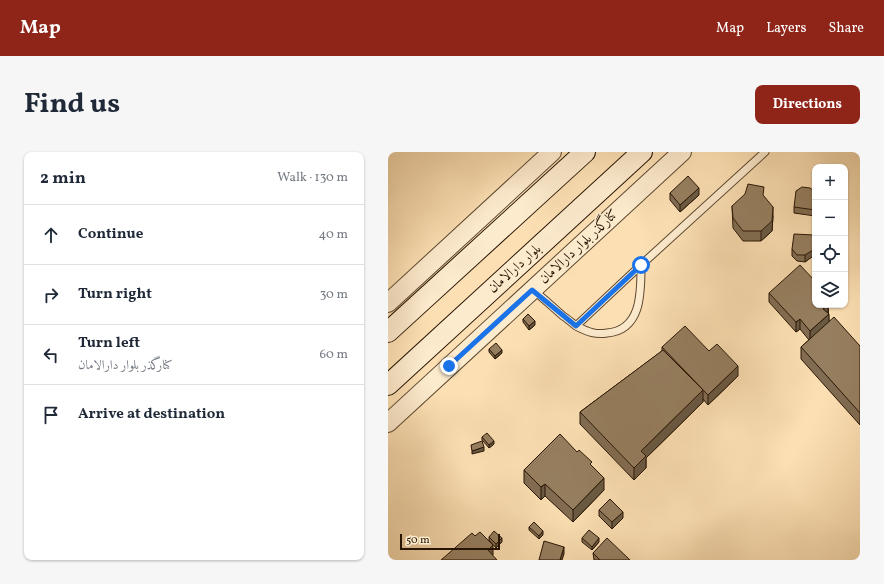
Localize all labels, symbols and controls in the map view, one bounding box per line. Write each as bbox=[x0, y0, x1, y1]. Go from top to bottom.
text: Map bbox=[20, 15, 61, 41]
text: Map bbox=[716, 19, 744, 38]
text: Layers bbox=[766, 19, 806, 38]
text: Share bbox=[828, 19, 864, 38]
text: Find us bbox=[24, 85, 120, 124]
button: Directions bbox=[755, 85, 860, 124]
map controls bbox=[812, 164, 848, 308]
button: + bbox=[812, 164, 848, 200]
text: 2 min bbox=[40, 167, 86, 190]
text: Walk · 130 m bbox=[277, 169, 348, 187]
button: − bbox=[812, 200, 848, 236]
street label: کنارگذر بلوار دارالامان bbox=[534, 204, 623, 289]
icon: ahead bbox=[40, 224, 62, 246]
text: Continue bbox=[78, 224, 143, 245]
text: 40 m bbox=[319, 226, 348, 244]
button: locate bbox=[812, 236, 848, 272]
street label: بلوار دارالامان bbox=[484, 240, 546, 298]
route start bbox=[632, 256, 650, 274]
button: layers bbox=[812, 272, 848, 308]
icon: right bbox=[40, 284, 62, 306]
text: Turn right bbox=[78, 284, 152, 305]
text: 30 m bbox=[320, 286, 348, 304]
text: Turn left bbox=[78, 333, 140, 354]
icon: left bbox=[40, 344, 62, 366]
text: 60 m bbox=[320, 346, 348, 364]
text: کنارگذر بلوار دارالامان bbox=[78, 357, 173, 375]
route end bbox=[440, 357, 458, 375]
icon: arrive bbox=[40, 404, 62, 426]
text: Arrive at destination bbox=[78, 404, 225, 425]
scale bar bbox=[400, 532, 500, 551]
text: 50 m bbox=[406, 533, 430, 548]

